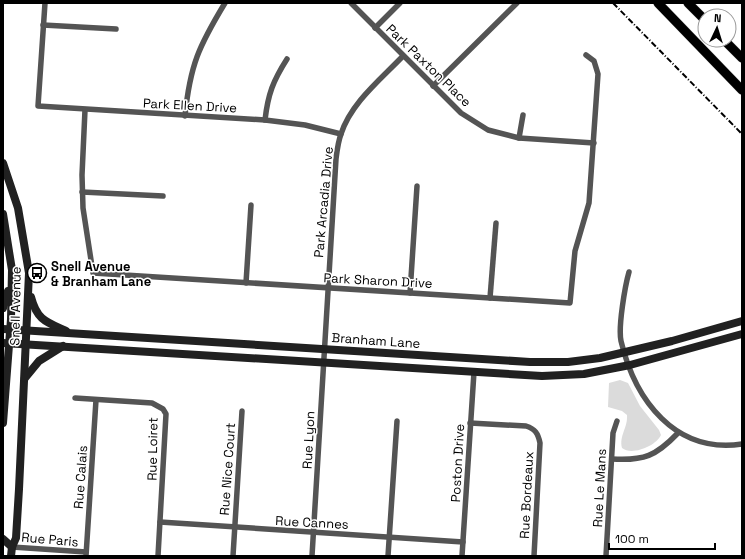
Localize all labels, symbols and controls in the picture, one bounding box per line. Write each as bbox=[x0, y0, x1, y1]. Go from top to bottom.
north arrow bbox=[697, 8, 737, 48]
text: N bbox=[714, 11, 722, 25]
street label: Park Paxton Place bbox=[382, 20, 475, 110]
street label: Park Ellen Drive bbox=[142, 95, 237, 116]
street label: Park Arcadia Drive bbox=[310, 146, 337, 258]
place label: Snell Avenue & Branham Lane bbox=[51, 258, 151, 290]
bus stop icon: Snell Avenue & Branham Lane bbox=[26, 262, 48, 284]
street label: Snell Avenue bbox=[6, 266, 25, 346]
street label: Park Sharon Drive bbox=[323, 269, 433, 292]
street label: Branham Lane bbox=[331, 329, 421, 352]
street label: Rue Lyon bbox=[298, 411, 319, 470]
street label: Rue Loiret bbox=[143, 417, 162, 481]
street label: Rue Nice Court bbox=[216, 422, 239, 516]
street label: Poston Drive bbox=[447, 423, 468, 503]
street label: Rue Calais bbox=[70, 445, 91, 509]
street label: Rue Le Mans bbox=[589, 448, 610, 528]
street label: Rue Bordeaux bbox=[516, 451, 537, 539]
street label: Rue Cannes bbox=[275, 512, 349, 533]
scale bar bbox=[609, 525, 715, 551]
street label: Rue Paris bbox=[21, 529, 79, 550]
text: 100 m bbox=[615, 531, 649, 547]

